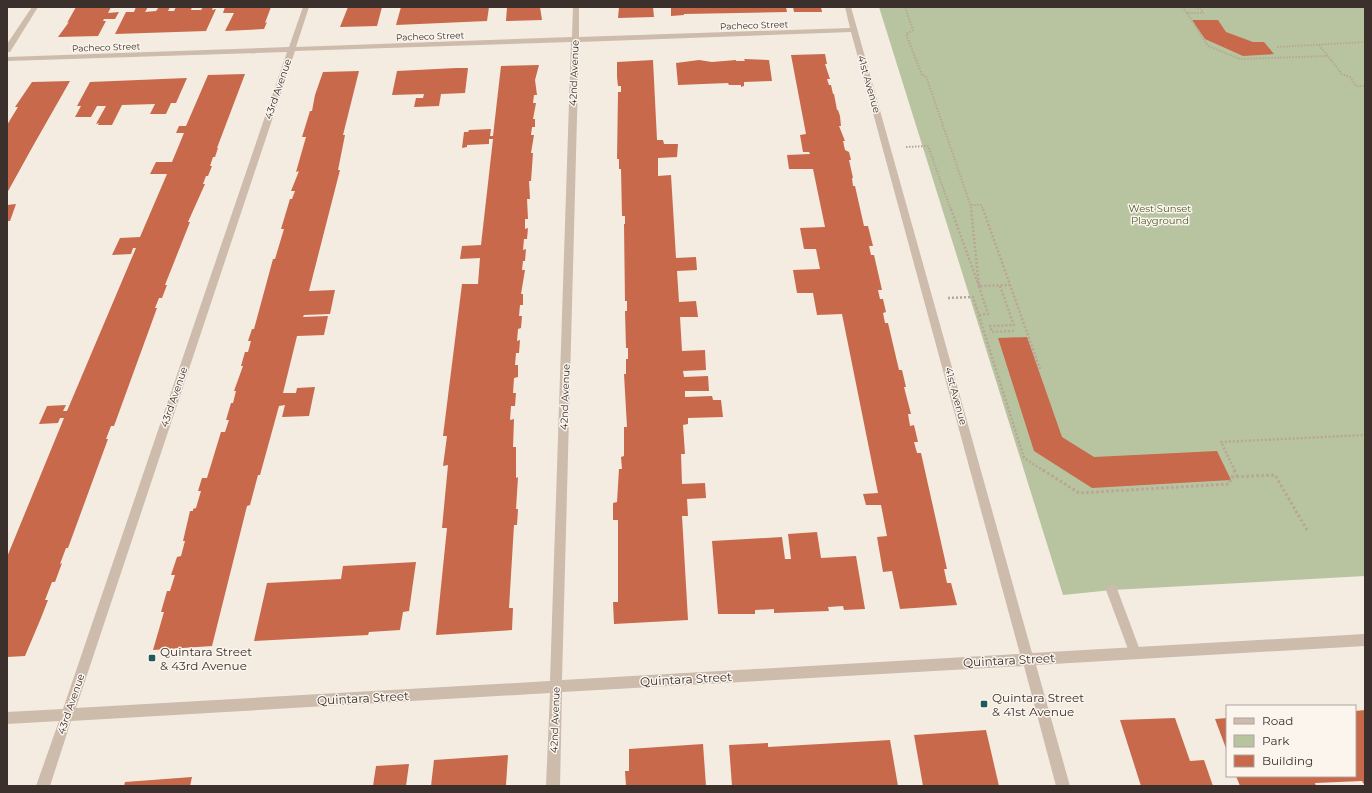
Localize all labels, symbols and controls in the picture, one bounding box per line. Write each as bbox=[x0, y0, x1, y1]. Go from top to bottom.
street label: Pacheco Street bbox=[720, 18, 789, 32]
street label: Pacheco Street bbox=[396, 29, 465, 43]
street label: Pacheco Street bbox=[72, 40, 141, 54]
street label: 42nd Avenue bbox=[566, 40, 582, 106]
street label: 41st Avenue bbox=[855, 54, 883, 114]
street label: 43rd Avenue bbox=[262, 57, 294, 121]
park label: West Sunset Playground bbox=[1129, 202, 1191, 227]
street label: 42nd Avenue bbox=[557, 364, 573, 430]
street label: 43rd Avenue bbox=[158, 365, 190, 429]
street label: 41st Avenue bbox=[942, 366, 970, 426]
place label: Quintara Street & 43rd Avenue bbox=[160, 644, 252, 673]
street label: Quintara Street bbox=[963, 650, 1055, 670]
marker: Quintara Street & 43rd Avenue bbox=[147, 653, 157, 663]
street label: Quintara Street bbox=[640, 669, 732, 689]
street label: 43rd Avenue bbox=[55, 672, 87, 736]
street label: 42nd Avenue bbox=[547, 687, 563, 753]
street label: Quintara Street bbox=[317, 688, 409, 708]
place label: Quintara Street & 41st Avenue bbox=[992, 690, 1084, 719]
marker: Quintara Street & 41st Avenue bbox=[979, 699, 989, 709]
legend bbox=[1226, 705, 1356, 777]
text: Road bbox=[1262, 713, 1293, 728]
text: Park bbox=[1262, 733, 1290, 748]
text: Building bbox=[1262, 753, 1313, 768]

